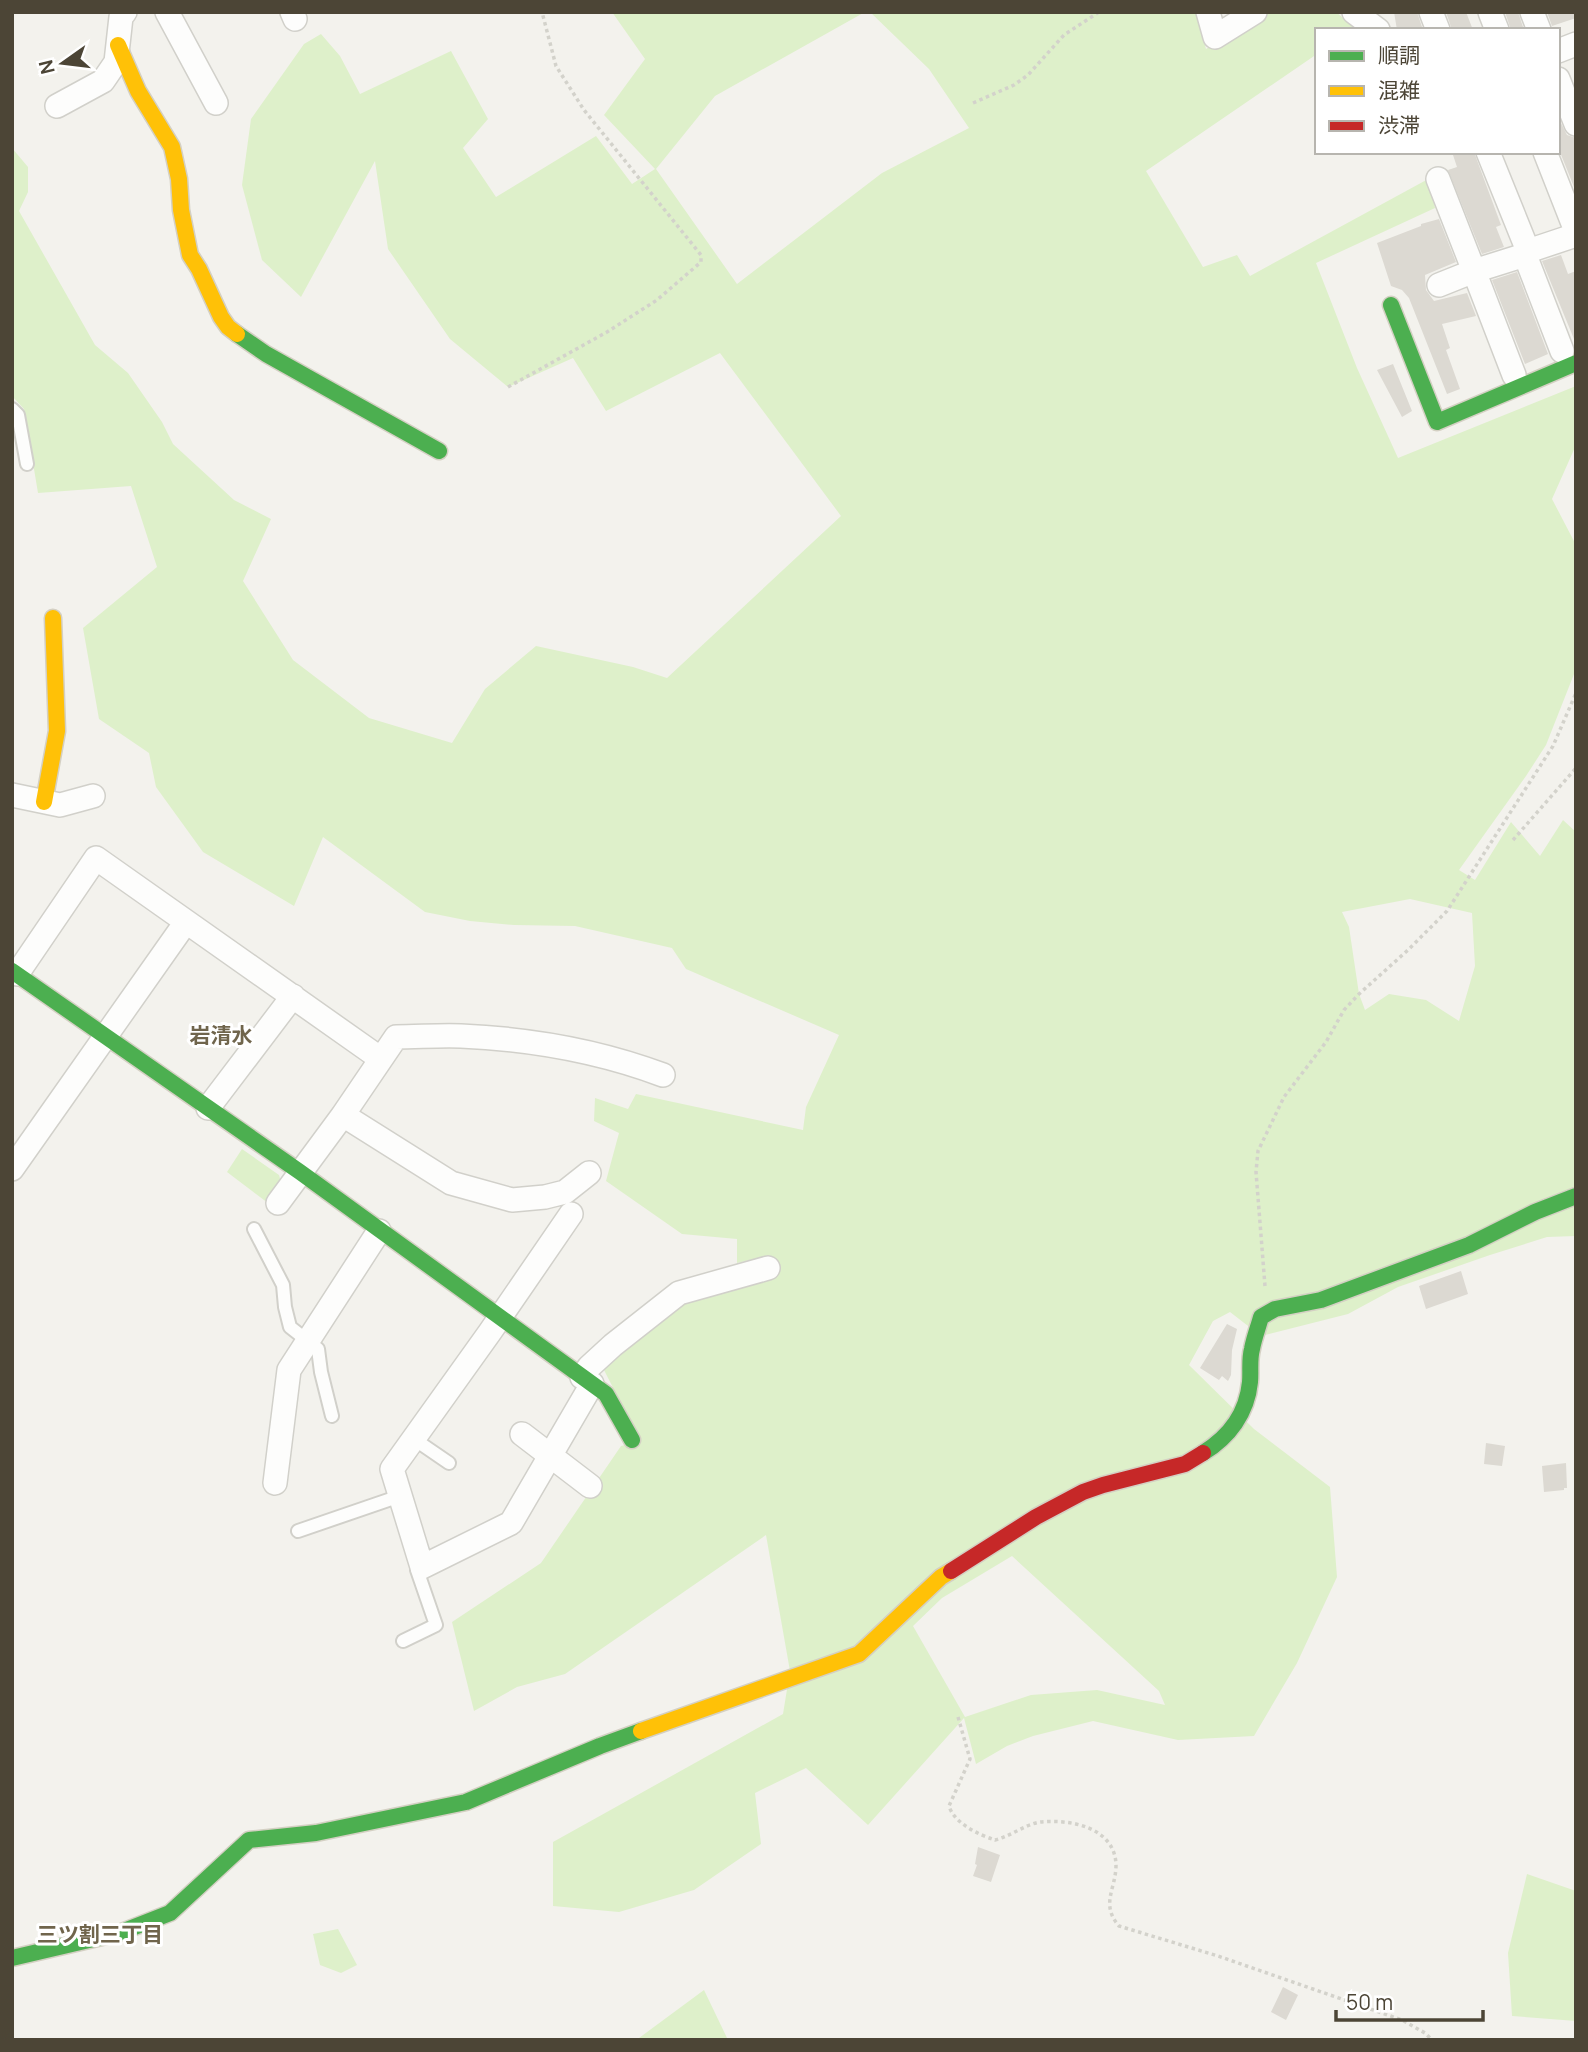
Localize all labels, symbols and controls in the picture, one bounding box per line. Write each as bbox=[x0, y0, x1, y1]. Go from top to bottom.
north arrow bbox=[28, 28, 98, 98]
legend bbox=[1315, 28, 1560, 154]
text: 順調 bbox=[1378, 41, 1420, 69]
text: N bbox=[32, 57, 61, 77]
text: 混雑 bbox=[1378, 76, 1420, 104]
text: 渋滞 bbox=[1378, 111, 1420, 139]
district label: 岩清水 bbox=[190, 1021, 253, 1049]
district label: 三ツ割三丁目 bbox=[37, 1920, 163, 1948]
scale bar bbox=[1336, 1979, 1483, 2023]
text: 50 m bbox=[1346, 1988, 1393, 2016]

